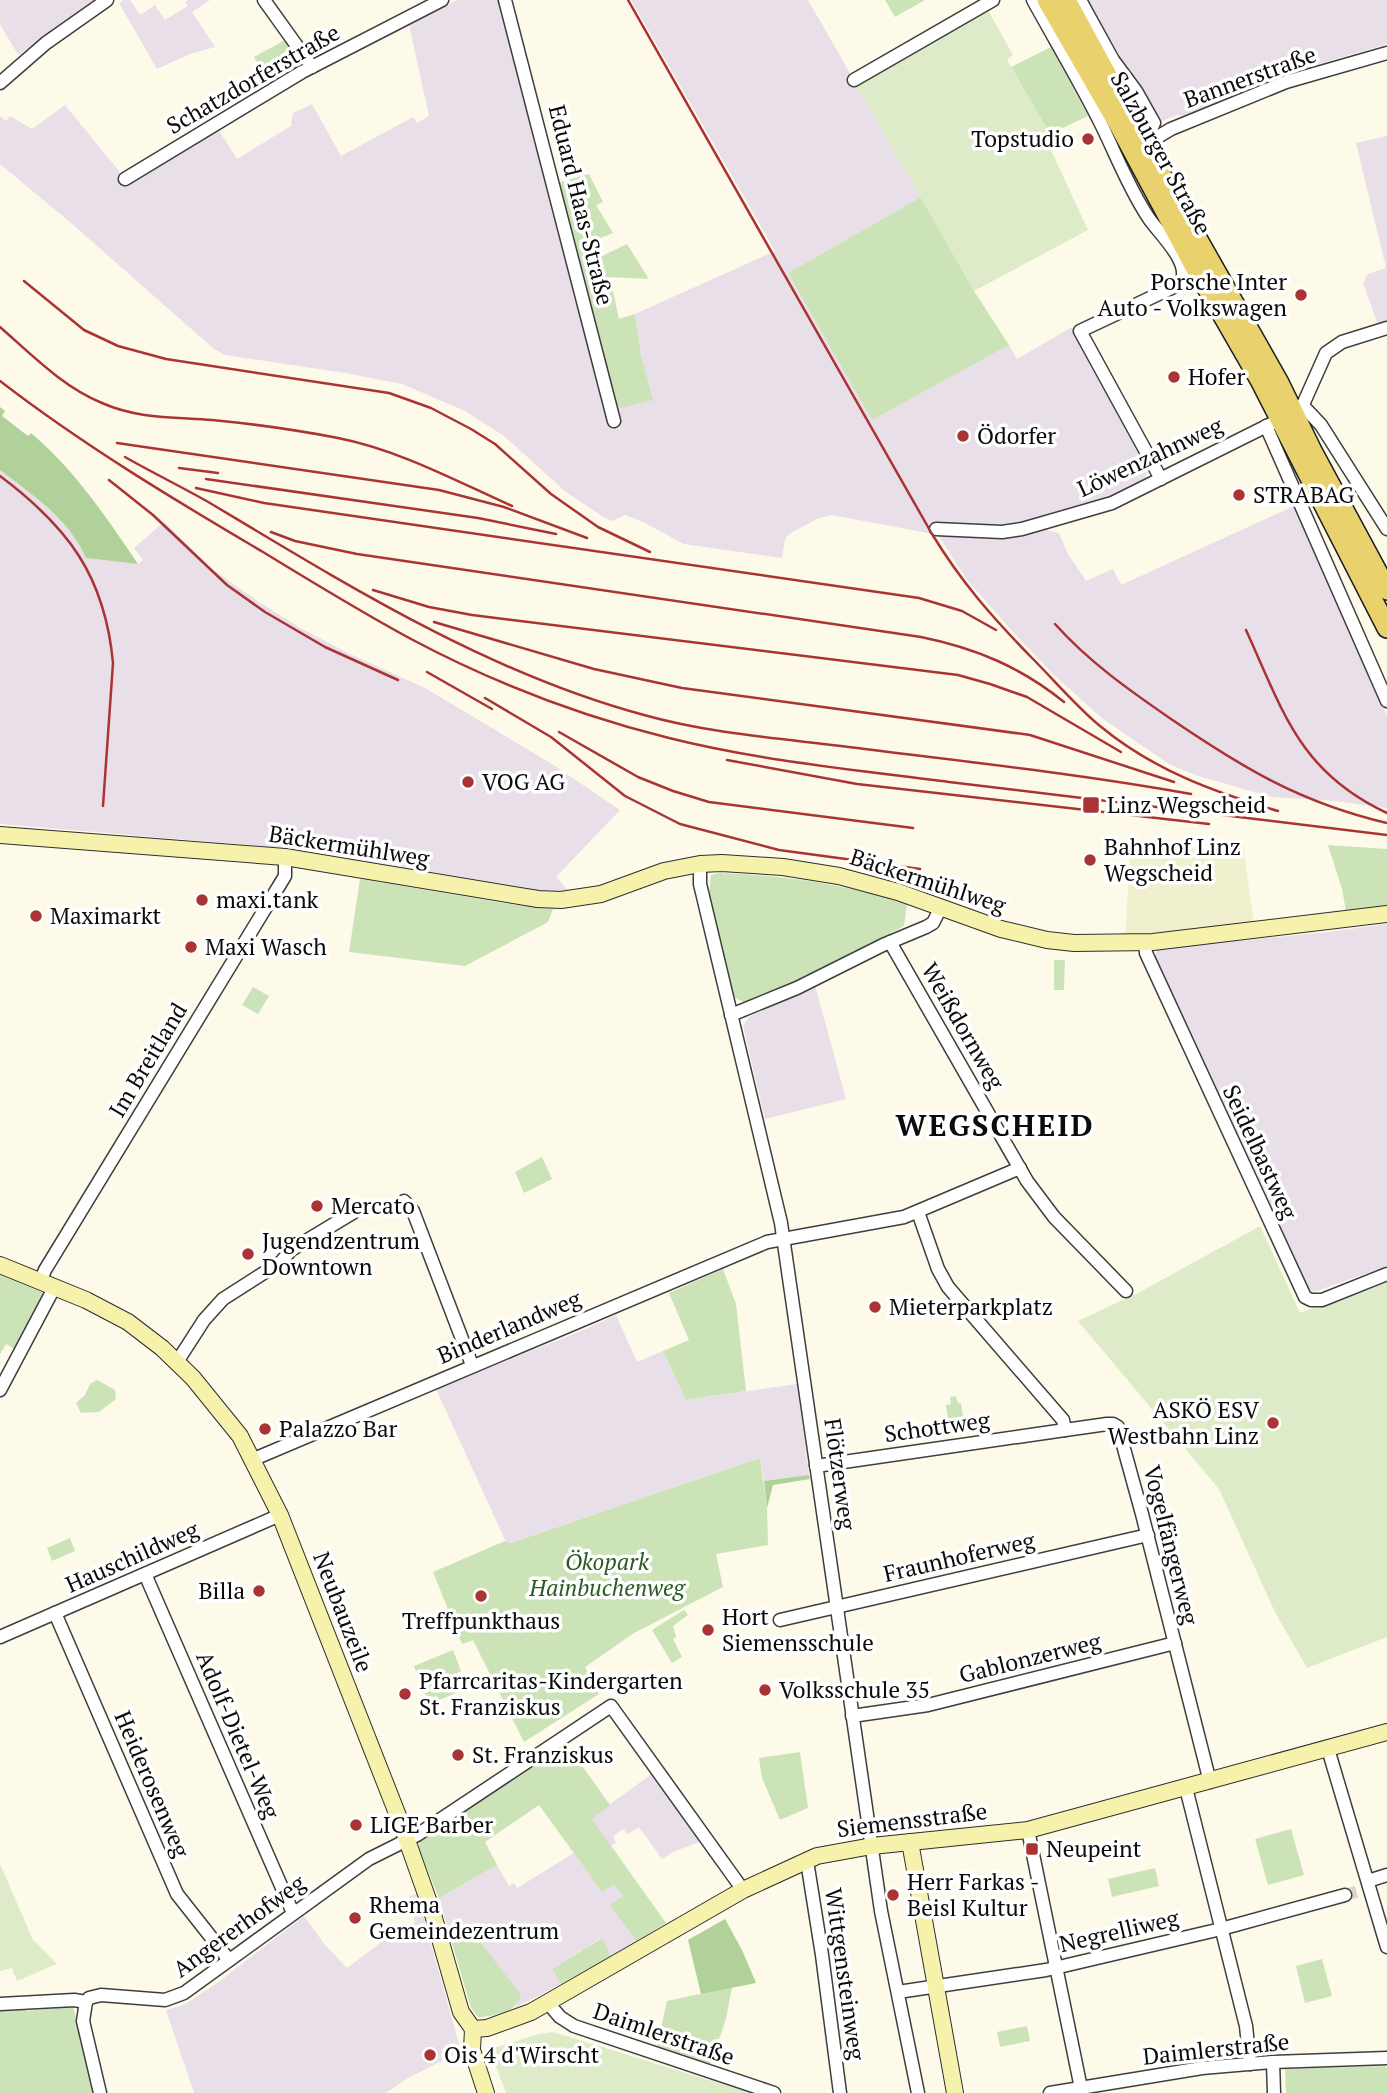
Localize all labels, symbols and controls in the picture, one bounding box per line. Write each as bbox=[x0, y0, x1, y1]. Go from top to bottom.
street label: Schatzdorferstraße bbox=[160, 16, 345, 141]
street label: Bannerstraße bbox=[1179, 38, 1320, 115]
street label: Salzburger Straße bbox=[1104, 66, 1219, 240]
street label: Eduard Haas-Straße bbox=[542, 101, 621, 308]
place label: Topstudio bbox=[971, 123, 1074, 154]
marker: Topstudio bbox=[1080, 131, 1096, 147]
place label: Porsche Inter Auto - Volkswagen bbox=[1098, 266, 1287, 323]
marker: Porsche Inter Auto - Volkswagen bbox=[1293, 287, 1309, 303]
place label: Hofer bbox=[1188, 361, 1245, 392]
marker: Hofer bbox=[1166, 369, 1182, 385]
street label: Löwenzahnweg bbox=[1072, 409, 1228, 504]
place label: Ödorfer bbox=[977, 420, 1056, 451]
marker: Ödorfer bbox=[955, 428, 971, 444]
place label: STRABAG bbox=[1253, 479, 1355, 510]
marker: STRABAG bbox=[1231, 487, 1247, 503]
place label: VOG AG bbox=[482, 766, 565, 797]
marker: VOG AG bbox=[460, 774, 476, 790]
place label: Linz Wegscheid bbox=[1107, 789, 1266, 820]
marker: Linz Wegscheid bbox=[1081, 795, 1101, 815]
street label: Bäckermühlweg bbox=[267, 818, 432, 874]
place label: Bahnhof Linz Wegscheid bbox=[1104, 831, 1241, 888]
street label: Bäckermühlweg bbox=[846, 841, 1011, 921]
marker: Bahnhof Linz Wegscheid bbox=[1082, 852, 1098, 868]
place label: maxi.tank bbox=[216, 884, 319, 915]
marker: maxi.tank bbox=[194, 892, 210, 908]
place label: Maximarkt bbox=[50, 900, 162, 931]
marker: Maximarkt bbox=[28, 908, 44, 924]
place label: Maxi Wasch bbox=[205, 931, 327, 962]
marker: Maxi Wasch bbox=[183, 939, 199, 955]
street label: Weißdornweg bbox=[915, 957, 1013, 1095]
street label: Im Breitland bbox=[101, 996, 194, 1123]
street label: Seidelbastweg bbox=[1216, 1080, 1305, 1225]
district label: WEGSCHEID bbox=[895, 1105, 1095, 1145]
place label: Mercato bbox=[331, 1190, 415, 1221]
marker: Mercato bbox=[309, 1198, 325, 1214]
place label: Jugendzentrum Downtown bbox=[262, 1225, 420, 1282]
marker: Jugendzentrum Downtown bbox=[240, 1246, 256, 1262]
street label: Binderlandweg bbox=[432, 1282, 586, 1371]
place label: Mieterparkplatz bbox=[889, 1291, 1053, 1322]
marker: Mieterparkplatz bbox=[867, 1299, 883, 1315]
place label: ASKÖ ESV Westbahn Linz bbox=[1108, 1394, 1259, 1451]
street label: Schottweg bbox=[882, 1404, 993, 1449]
place label: Palazzo Bar bbox=[279, 1413, 398, 1444]
marker: ASKÖ ESV Westbahn Linz bbox=[1265, 1415, 1281, 1431]
street label: Flötzerweg bbox=[817, 1416, 864, 1533]
marker: Palazzo Bar bbox=[257, 1421, 273, 1437]
street label: Vogelfängerweg bbox=[1137, 1462, 1206, 1629]
street label: Hauschildweg bbox=[60, 1513, 204, 1600]
street label: Fraunhoferweg bbox=[880, 1524, 1038, 1589]
park label: Ökopark Hainbuchenweg bbox=[528, 1546, 686, 1603]
street label: Neubauzeile bbox=[306, 1547, 381, 1677]
place label: Billa bbox=[198, 1575, 245, 1606]
marker: Billa bbox=[251, 1583, 267, 1599]
marker: Treffpunkthaus bbox=[473, 1588, 489, 1604]
place label: Hort Siemensschule bbox=[722, 1601, 874, 1658]
place label: Treffpunkthaus bbox=[402, 1605, 560, 1636]
marker: Hort Siemensschule bbox=[700, 1622, 716, 1638]
street label: Gablonzerweg bbox=[956, 1625, 1105, 1690]
street label: Adolf-Dietel-Weg bbox=[189, 1646, 288, 1824]
place label: Pfarrcaritas-Kindergarten St. Franziskus bbox=[419, 1665, 683, 1722]
place label: Volksschule 35 bbox=[779, 1674, 930, 1705]
marker: Volksschule 35 bbox=[757, 1682, 773, 1698]
marker: Pfarrcaritas-Kindergarten St. Franziskus bbox=[397, 1686, 413, 1702]
street label: Heiderosenweg bbox=[108, 1706, 198, 1863]
place label: St. Franziskus bbox=[472, 1739, 614, 1770]
marker: St. Franziskus bbox=[450, 1747, 466, 1763]
street label: Siemensstraße bbox=[835, 1795, 989, 1844]
place label: LIGE Barber bbox=[370, 1809, 493, 1840]
marker: LIGE Barber bbox=[348, 1817, 364, 1833]
place label: Neupeint bbox=[1046, 1833, 1142, 1864]
marker: Neupeint bbox=[1024, 1841, 1040, 1857]
place label: Herr Farkas - Beisl Kultur bbox=[907, 1866, 1039, 1923]
street label: Angererhofweg bbox=[166, 1867, 312, 1984]
street label: Wittgensteinweg bbox=[818, 1886, 873, 2063]
marker: Herr Farkas - Beisl Kultur bbox=[885, 1887, 901, 1903]
place label: Rhema Gemeindezentrum bbox=[369, 1889, 559, 1946]
street label: Negrelliweg bbox=[1056, 1902, 1183, 1959]
marker: Rhema Gemeindezentrum bbox=[347, 1910, 363, 1926]
street label: Daimlerstraße bbox=[590, 1995, 739, 2072]
street label: Daimlerstraße bbox=[1141, 2025, 1291, 2072]
place label: Ois 4 d'Wirscht bbox=[444, 2039, 600, 2070]
marker: Ois 4 d'Wirscht bbox=[422, 2047, 438, 2063]

